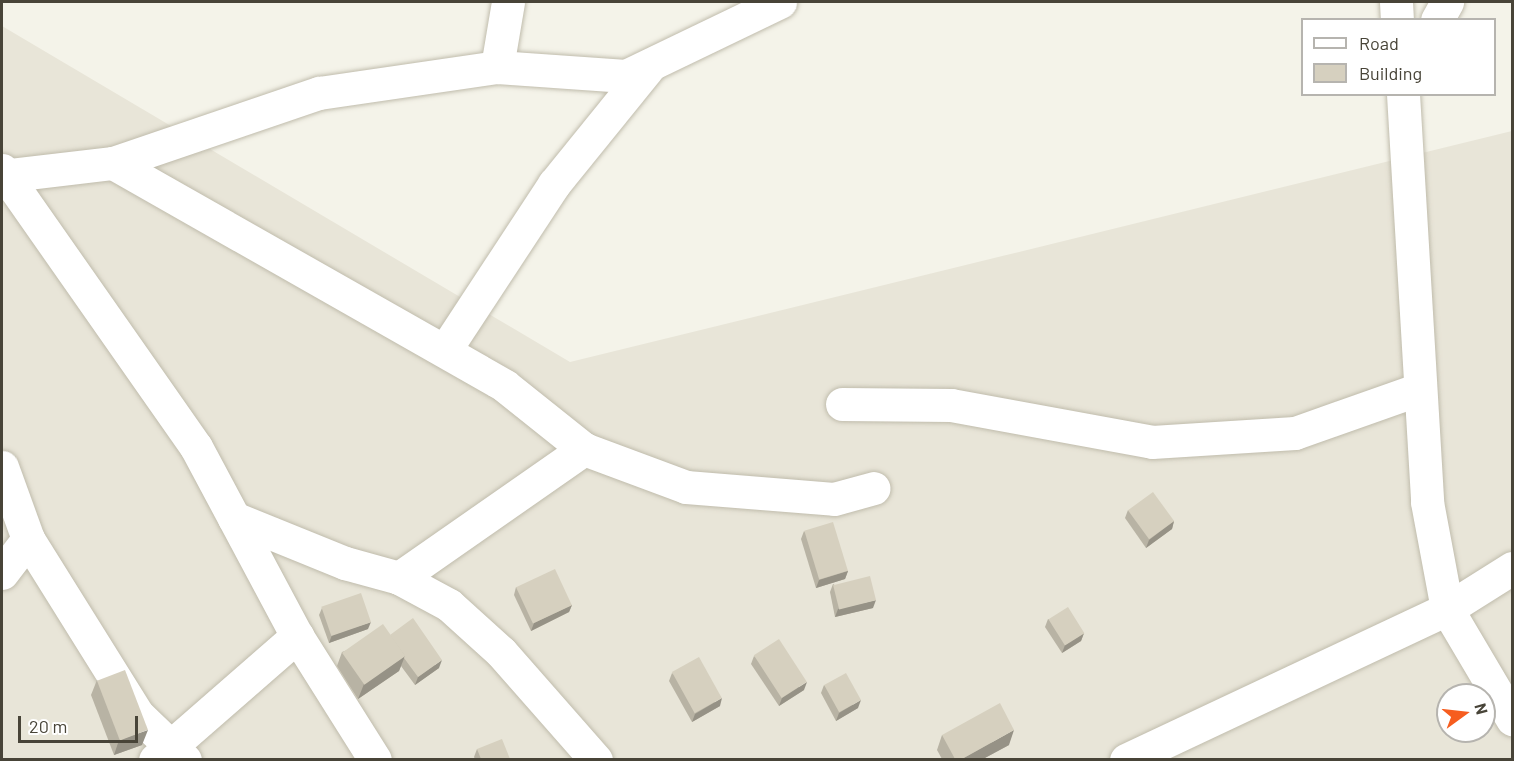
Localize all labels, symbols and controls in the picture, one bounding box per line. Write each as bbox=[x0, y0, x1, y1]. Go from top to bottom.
legend bbox=[1301, 18, 1496, 96]
text: Road bbox=[1359, 32, 1399, 54]
text: Building bbox=[1359, 62, 1422, 84]
north arrow bbox=[1436, 683, 1496, 743]
text: N bbox=[1471, 701, 1492, 716]
scale bar bbox=[21, 704, 141, 742]
text: 20 m bbox=[29, 715, 67, 737]

